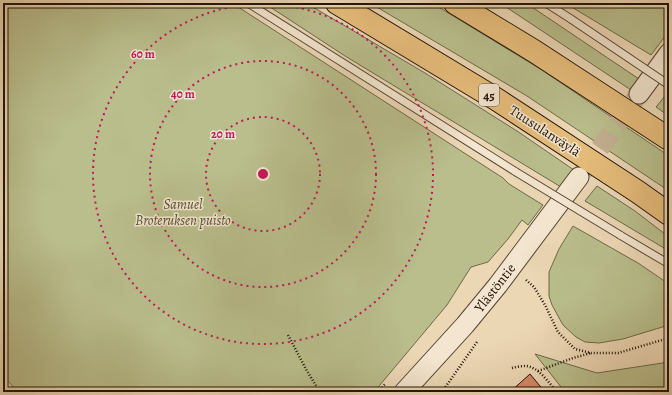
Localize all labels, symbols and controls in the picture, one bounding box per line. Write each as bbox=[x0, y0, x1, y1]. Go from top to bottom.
text: 60 m bbox=[131, 46, 155, 62]
road number: 45 bbox=[479, 84, 499, 106]
text: 40 m bbox=[171, 86, 195, 102]
street label: Tuusulanväylä bbox=[506, 101, 585, 161]
text: 20 m bbox=[211, 126, 235, 142]
centre of rings bbox=[256, 167, 270, 181]
park label: Samuel Broteruksen puisto bbox=[135, 195, 231, 230]
street label: Ylästöntie bbox=[469, 260, 520, 317]

